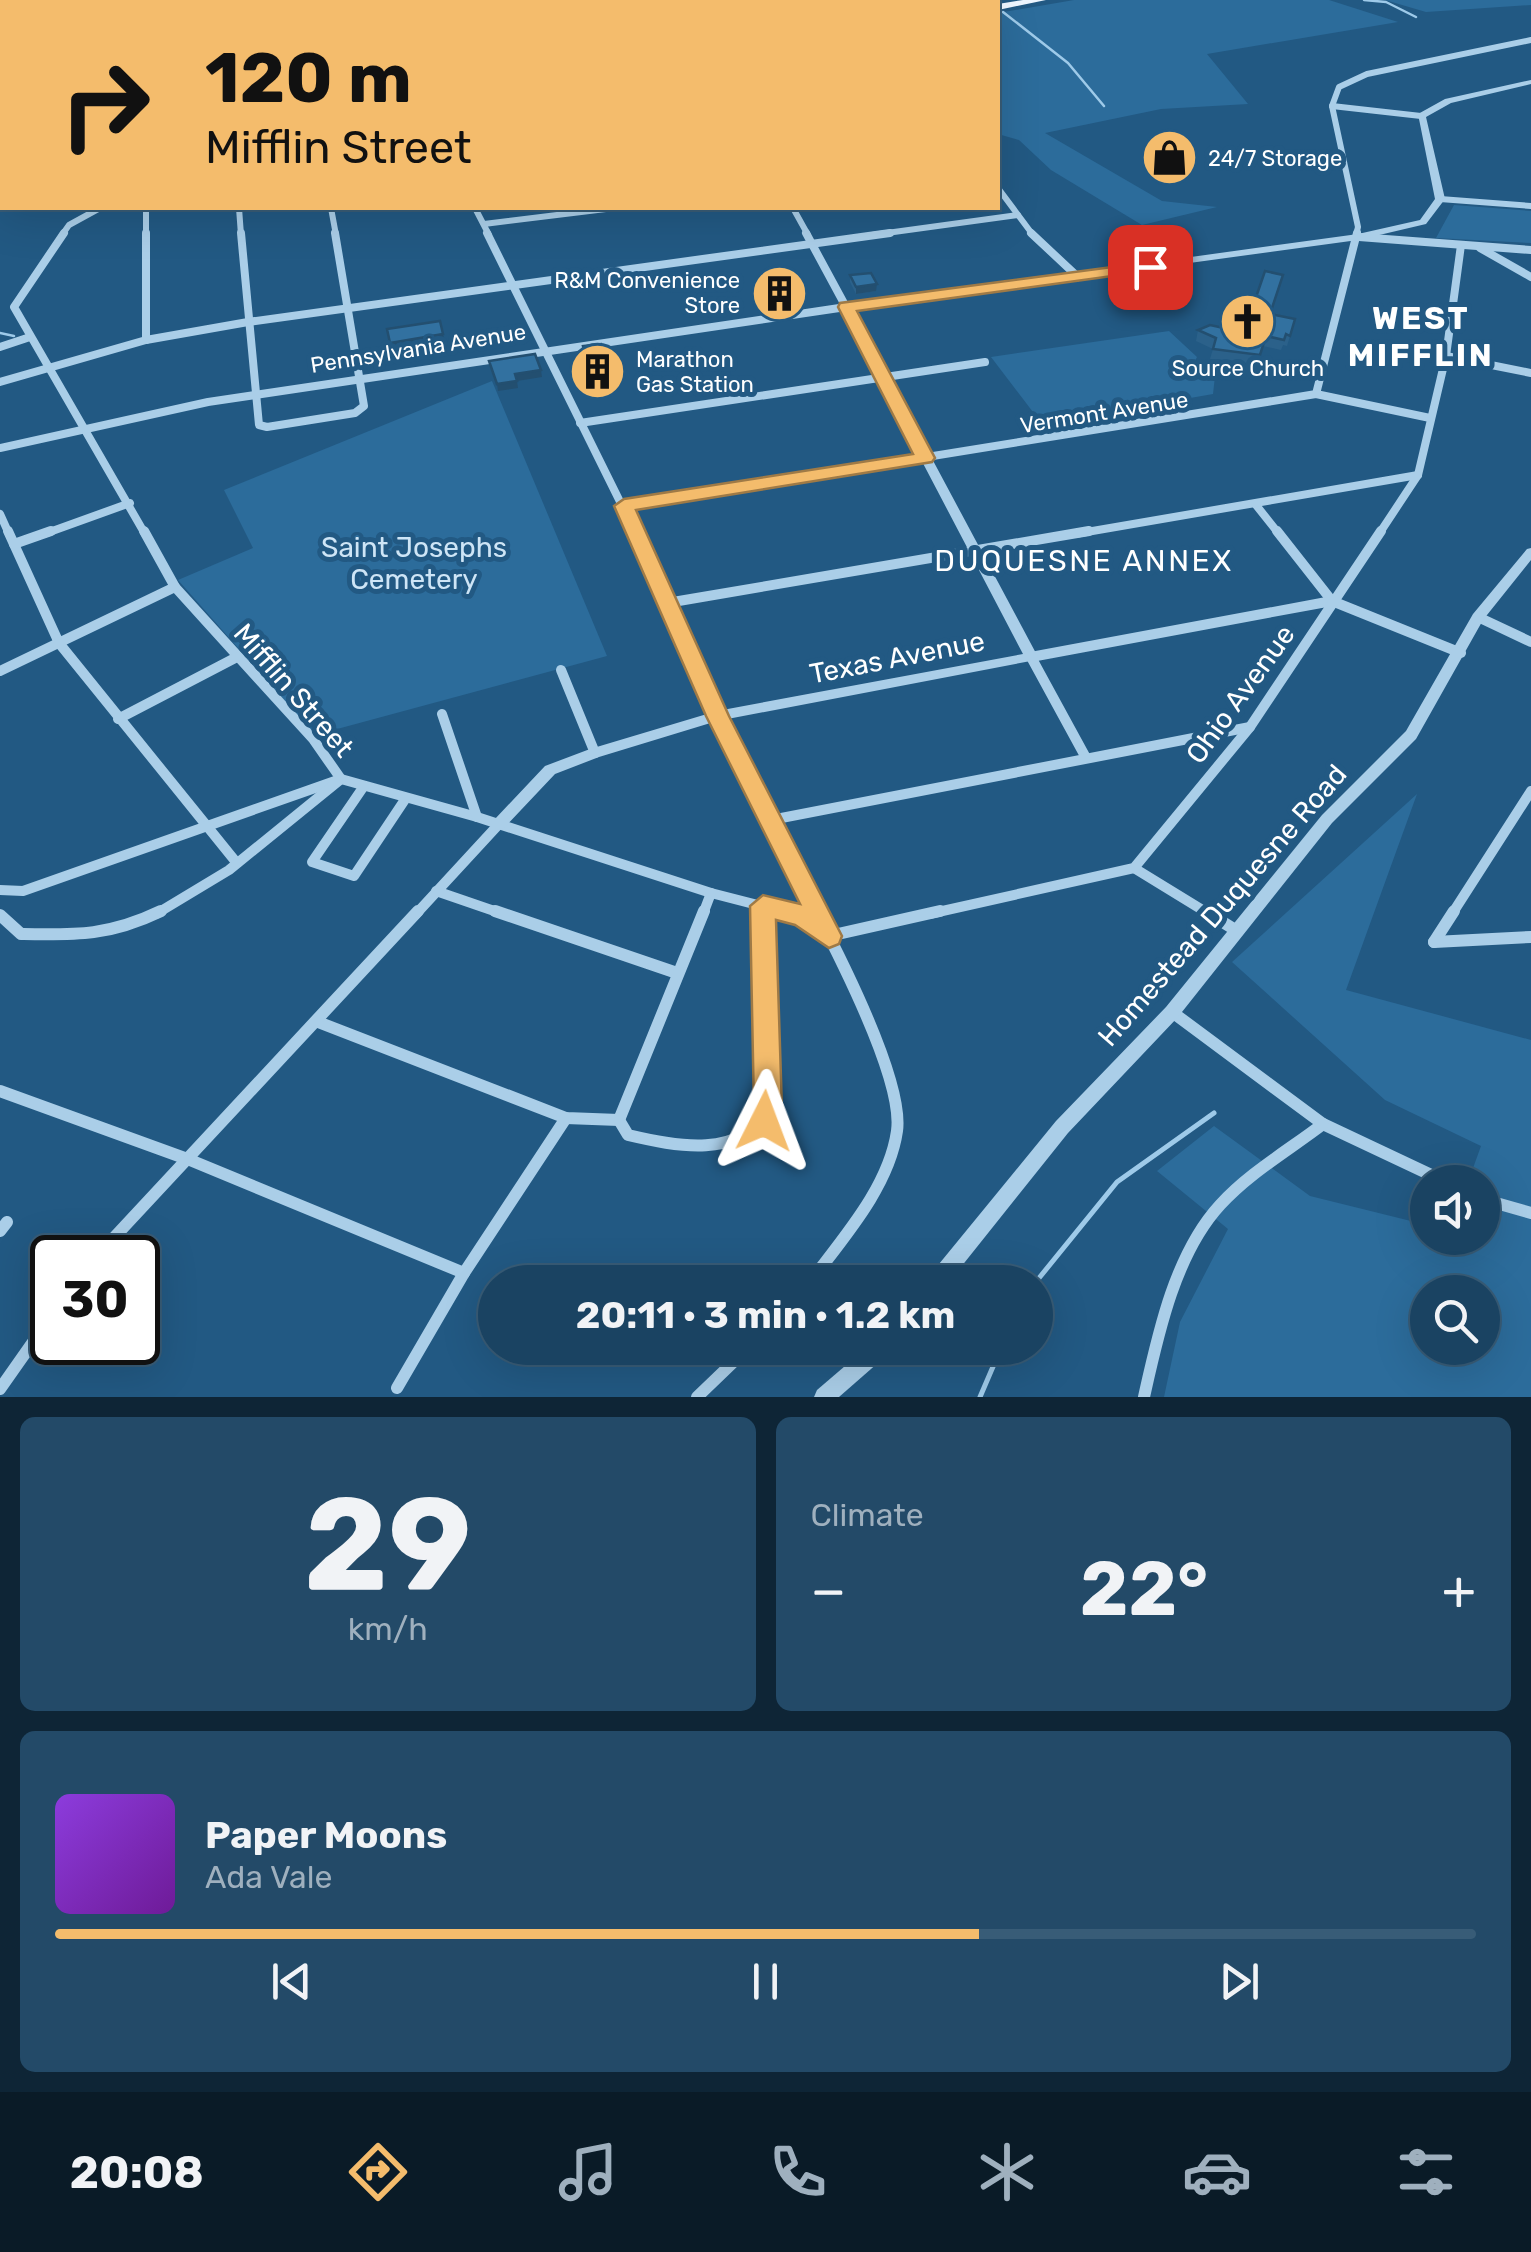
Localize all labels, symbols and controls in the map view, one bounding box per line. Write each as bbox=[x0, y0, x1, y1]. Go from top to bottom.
text: 120 m bbox=[205, 37, 412, 120]
icon: right bbox=[40, 40, 170, 170]
text: Mifflin Street bbox=[205, 121, 472, 174]
shop icon: 24/7 Storage bbox=[1139, 128, 1199, 188]
place label: 24/7 Storage bbox=[1208, 145, 1342, 172]
pin bbox=[1108, 225, 1193, 310]
icon: arrive bbox=[1123, 240, 1178, 295]
building icon: R&M Convenience Store bbox=[749, 263, 809, 323]
place label: R&M Convenience Store bbox=[554, 267, 740, 319]
church icon: Source Church bbox=[1218, 291, 1278, 351]
district label: WEST MIFFLIN bbox=[1348, 299, 1494, 374]
street label: Pennsylvania Avenue bbox=[308, 318, 528, 379]
building icon: Marathon Gas Station bbox=[567, 342, 627, 402]
place label: Marathon Gas Station bbox=[636, 346, 754, 398]
place label: Source Church bbox=[1172, 355, 1324, 382]
street label: Vermont Avenue bbox=[1018, 386, 1190, 439]
park label: Saint Josephs Cemetery bbox=[321, 531, 507, 596]
district label: DUQUESNE ANNEX bbox=[934, 543, 1234, 579]
street label: Mifflin Street bbox=[227, 617, 361, 764]
street label: Ohio Avenue bbox=[1179, 619, 1302, 770]
street label: Texas Avenue bbox=[807, 624, 987, 691]
street label: Homestead Duquesne Road bbox=[1091, 758, 1354, 1053]
position arrow bbox=[712, 1069, 816, 1173]
map controls bbox=[1410, 1165, 1500, 1365]
button: sound bbox=[1410, 1165, 1500, 1255]
speed limit sign: 30 bbox=[30, 1235, 160, 1365]
button: search bbox=[1410, 1275, 1500, 1365]
text: 20:11 · 3 min · 1.2 km bbox=[576, 1292, 955, 1338]
text: 29 bbox=[304, 1467, 472, 1622]
text: Climate bbox=[811, 1496, 924, 1534]
text: 22° bbox=[1080, 1545, 1208, 1634]
text: − bbox=[811, 1558, 846, 1623]
text: + bbox=[1442, 1558, 1476, 1623]
text: km/h bbox=[348, 1610, 428, 1648]
text: Paper Moons bbox=[205, 1812, 447, 1858]
text: Ada Vale bbox=[205, 1858, 332, 1896]
icon: previous bbox=[264, 1954, 319, 2009]
icon: pause bbox=[738, 1954, 793, 2009]
icon: next bbox=[1212, 1954, 1267, 2009]
icon: directions bbox=[343, 2137, 413, 2207]
icon: music bbox=[553, 2137, 623, 2207]
icon: phone bbox=[763, 2137, 833, 2207]
icon: climate bbox=[972, 2137, 1042, 2207]
icon: car bbox=[1182, 2137, 1252, 2207]
icon: filters bbox=[1391, 2137, 1461, 2207]
text: 20:08 bbox=[70, 2146, 204, 2199]

